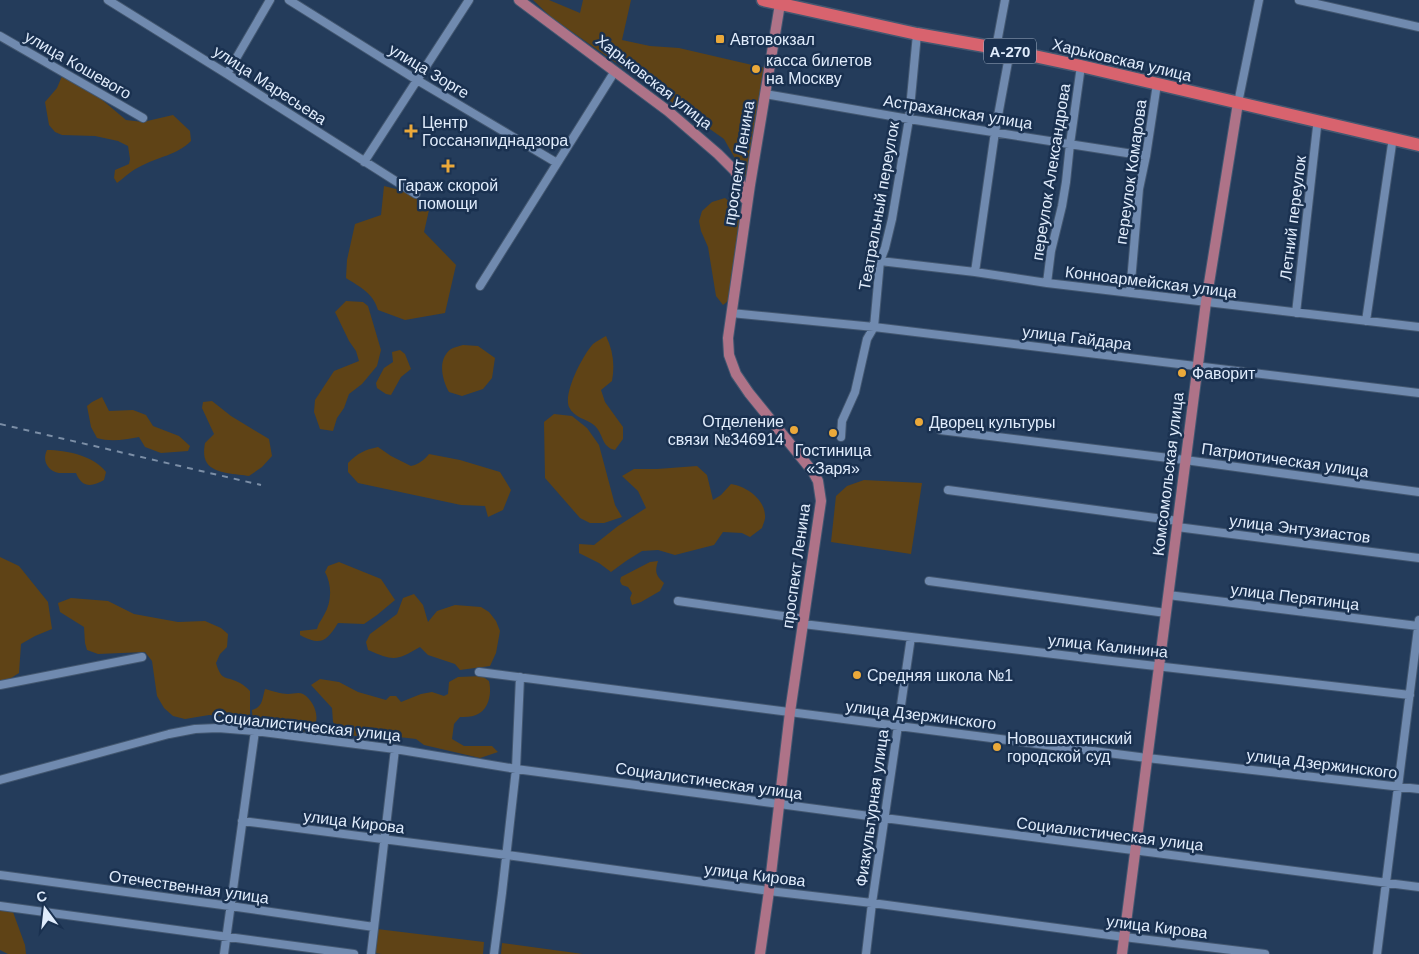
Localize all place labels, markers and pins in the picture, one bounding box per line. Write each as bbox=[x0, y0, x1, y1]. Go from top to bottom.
place label: Автовокзал bbox=[730, 31, 815, 48]
marker: Автовокзал bbox=[714, 33, 726, 45]
place label: касса билетов на Москву bbox=[766, 52, 872, 87]
marker: касса билетов на Москву bbox=[750, 63, 762, 75]
place label: Центр Госсанэпиднадзора bbox=[422, 114, 568, 149]
marker: Центр Госсанэпиднадзора bbox=[404, 124, 418, 138]
marker: Гараж скорой помощи bbox=[441, 159, 455, 173]
place label: Гараж скорой помощи bbox=[398, 177, 498, 212]
place label: Фаворит bbox=[1192, 365, 1256, 382]
marker: Фаворит bbox=[1176, 367, 1188, 379]
place label: Отделение связи №346914 bbox=[668, 413, 784, 448]
place label: Дворец культуры bbox=[929, 414, 1055, 431]
marker: Дворец культуры bbox=[913, 416, 925, 428]
marker: Отделение связи №346914 bbox=[788, 424, 800, 436]
marker: Гостиница «Заря» bbox=[827, 427, 839, 439]
place label: Гостиница «Заря» bbox=[795, 442, 871, 477]
place label: Средняя школа №1 bbox=[867, 667, 1013, 684]
marker: Средняя школа №1 bbox=[851, 669, 863, 681]
place label: Новошахтинский городской суд bbox=[1007, 730, 1132, 765]
marker: Новошахтинский городской суд bbox=[991, 741, 1003, 753]

